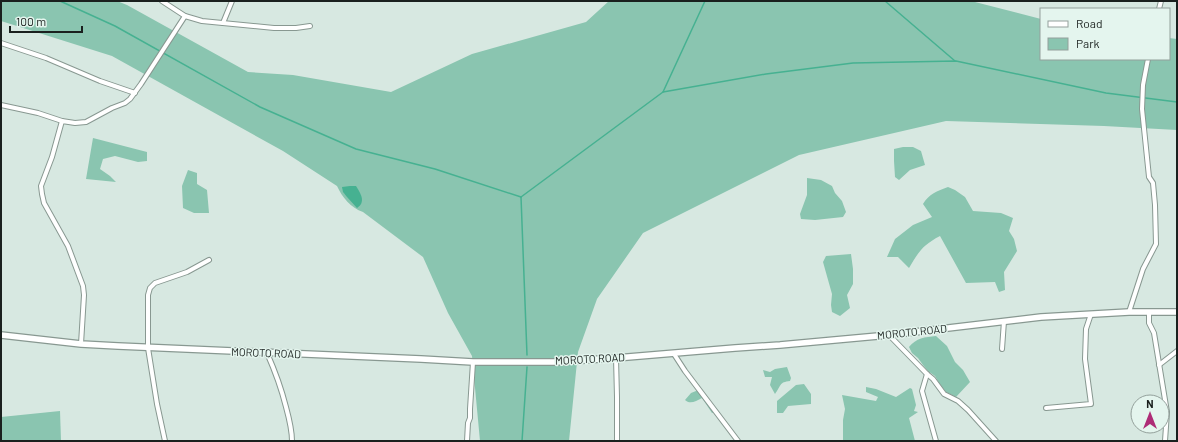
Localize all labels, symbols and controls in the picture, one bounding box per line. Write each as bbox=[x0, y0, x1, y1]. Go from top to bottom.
scale bar bbox=[10, 8, 82, 34]
legend bbox=[1040, 8, 1170, 60]
text: 100 m bbox=[16, 14, 46, 28]
text: Road bbox=[1076, 16, 1103, 30]
text: Park bbox=[1076, 36, 1100, 50]
street label: MOROTO ROAD bbox=[876, 321, 948, 342]
street label: MOROTO ROAD bbox=[231, 345, 301, 360]
street label: MOROTO ROAD bbox=[555, 350, 625, 367]
north arrow bbox=[1130, 394, 1170, 434]
text: N bbox=[1146, 397, 1154, 410]

